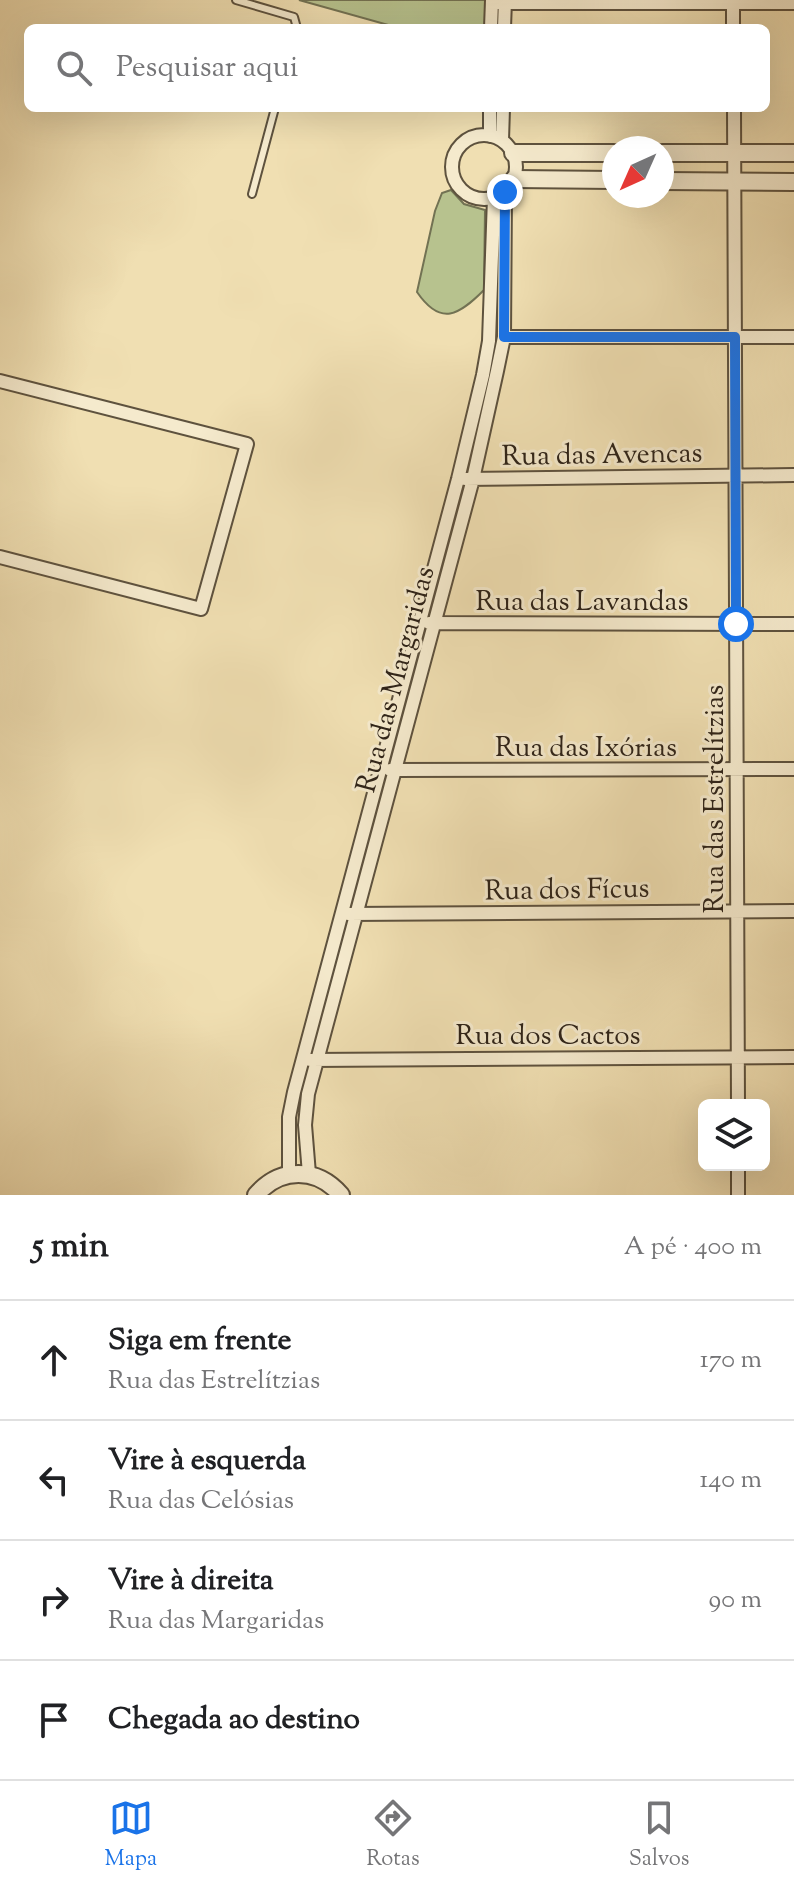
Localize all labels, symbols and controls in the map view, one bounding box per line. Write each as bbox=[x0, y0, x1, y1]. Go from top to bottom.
search box bbox=[24, 24, 770, 112]
icon: search bbox=[52, 46, 96, 90]
text: Pesquisar aqui bbox=[116, 47, 298, 90]
north arrow bbox=[602, 136, 674, 208]
route end bbox=[487, 174, 523, 210]
street label: Rua das Avencas bbox=[501, 434, 703, 478]
street label: Rua das Margaridas bbox=[347, 562, 446, 797]
street label: Rua das Lavandas bbox=[476, 583, 688, 623]
route start bbox=[718, 606, 754, 642]
street label: Rua das Estrelítzias bbox=[696, 685, 736, 913]
street label: Rua das Ixórias bbox=[495, 729, 677, 769]
street label: Rua dos Fícus bbox=[484, 870, 650, 912]
street label: Rua dos Cactos bbox=[455, 1017, 641, 1057]
map controls bbox=[698, 1099, 770, 1171]
button: layers bbox=[698, 1099, 770, 1171]
text: 5 min bbox=[32, 1223, 109, 1272]
text: A pé · 400 m bbox=[624, 1229, 762, 1266]
text: Siga em frente bbox=[108, 1320, 292, 1363]
icon: ahead bbox=[32, 1338, 76, 1382]
text: 170 m bbox=[700, 1342, 762, 1379]
text: Rua das Estrelítzias bbox=[108, 1363, 320, 1400]
text: Vire à esquerda bbox=[108, 1440, 306, 1483]
icon: left bbox=[32, 1458, 76, 1502]
text: 140 m bbox=[699, 1462, 762, 1499]
text: Rua das Celósias bbox=[108, 1483, 294, 1520]
text: Vire à direita bbox=[108, 1560, 274, 1603]
icon: right bbox=[32, 1578, 76, 1622]
text: 90 m bbox=[709, 1582, 762, 1619]
text: Rua das Margaridas bbox=[108, 1603, 324, 1640]
icon: arrive bbox=[32, 1698, 76, 1742]
text: Chegada ao destino bbox=[108, 1699, 360, 1742]
tab: Mapa bbox=[105, 1796, 157, 1876]
tab: Rotas bbox=[366, 1796, 420, 1876]
tab: Salvos bbox=[629, 1796, 689, 1876]

